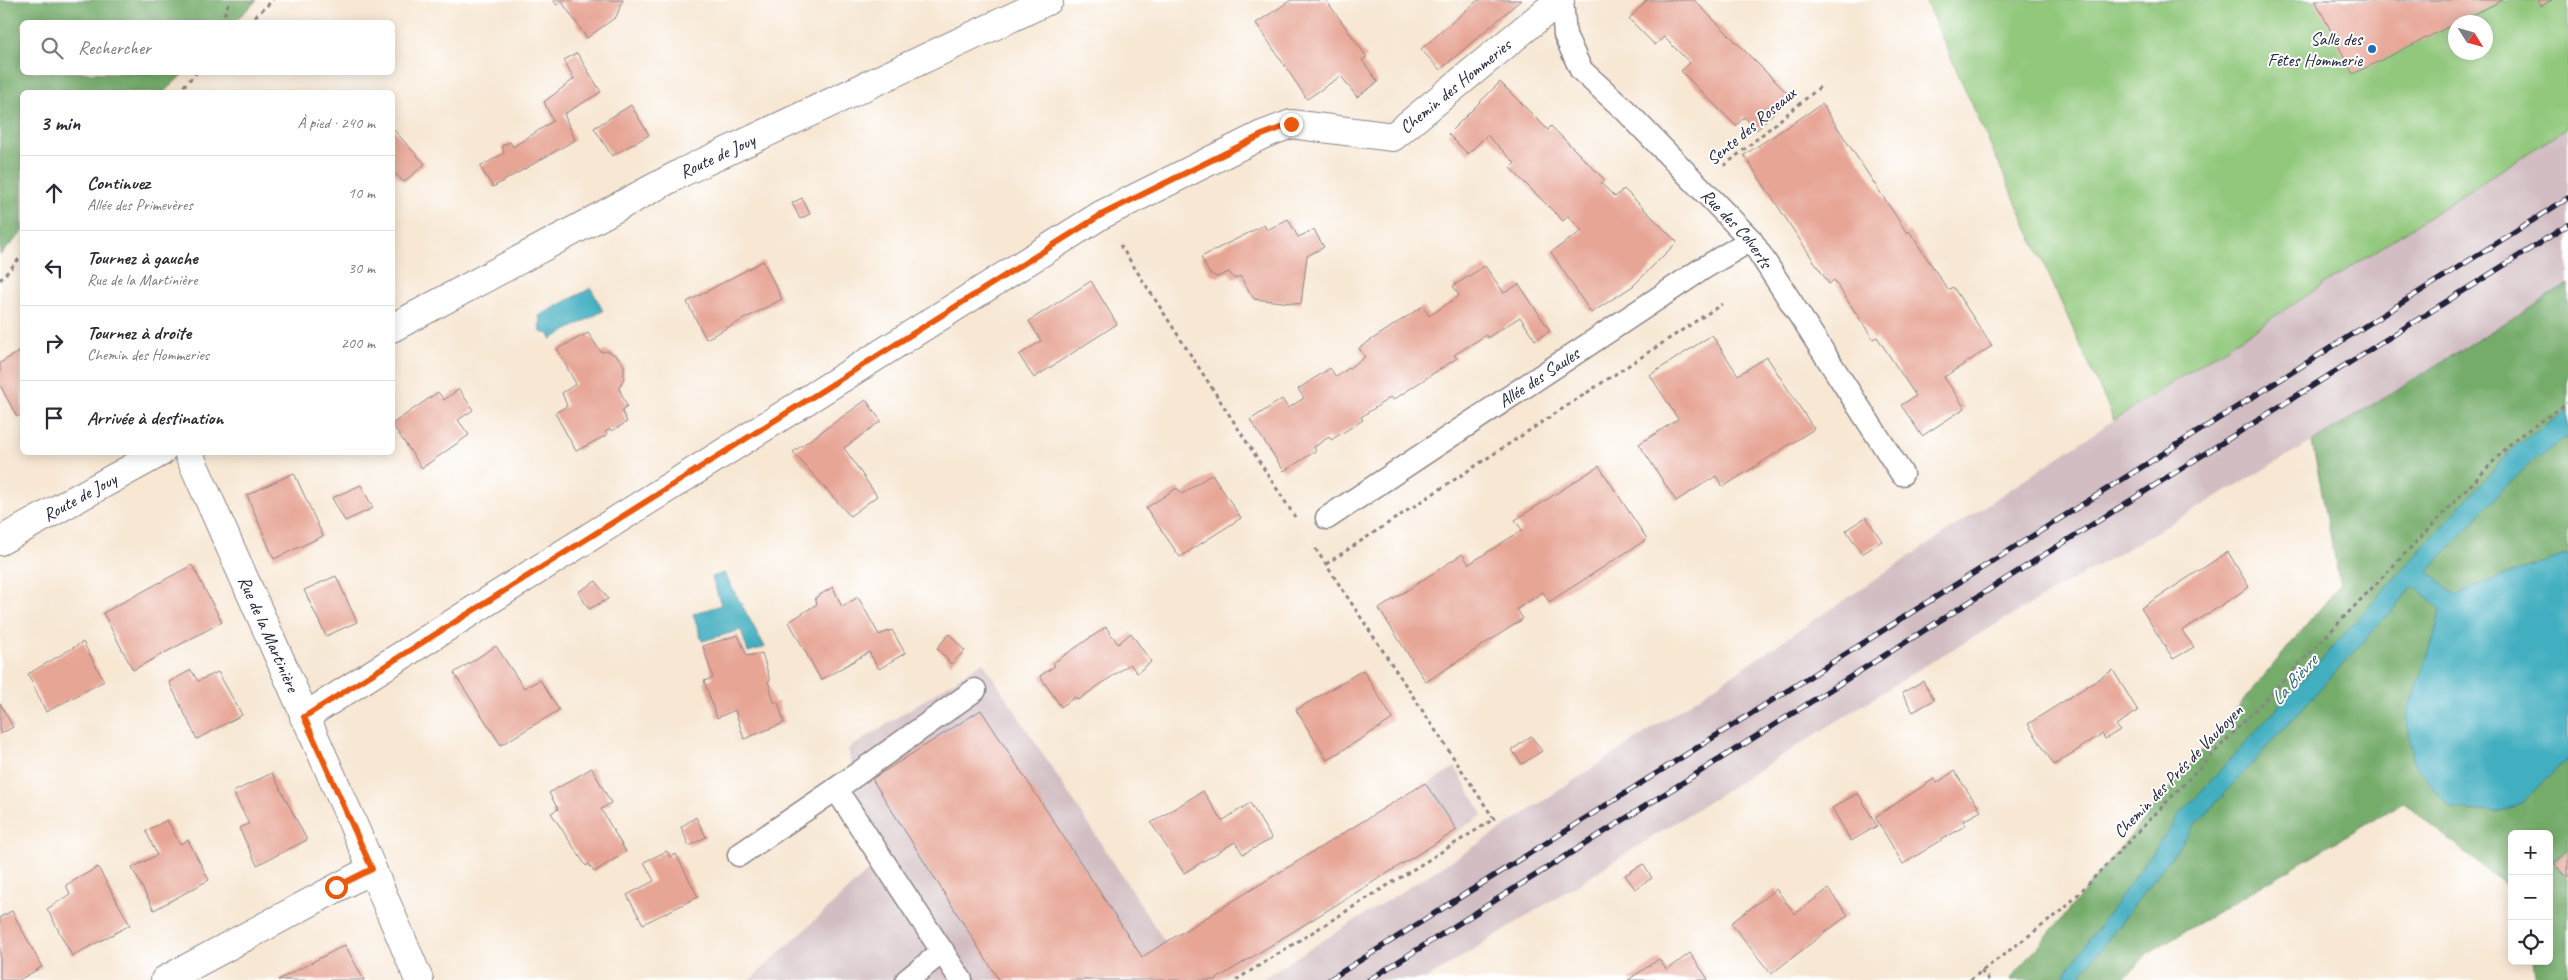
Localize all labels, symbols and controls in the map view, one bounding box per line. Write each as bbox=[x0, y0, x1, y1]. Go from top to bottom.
north arrow bbox=[2448, 15, 2493, 60]
search box bbox=[20, 20, 395, 75]
place label: Salle des Fêtes Hommerie bbox=[2267, 28, 2364, 71]
street label: Chemin des Hommeries bbox=[1395, 33, 1517, 138]
icon: search bbox=[38, 34, 66, 62]
text: Rechercher bbox=[78, 36, 151, 60]
marker: Salle des Fêtes Hommerie bbox=[2366, 43, 2378, 55]
street label: Sente des Roseaux bbox=[1702, 81, 1802, 170]
text: 3 min bbox=[40, 110, 80, 136]
text: À pied · 240 m bbox=[297, 113, 375, 133]
route end bbox=[1280, 113, 1303, 136]
street label: Route de Jouy bbox=[676, 128, 760, 183]
text: Continuez bbox=[87, 171, 150, 195]
icon: ahead bbox=[40, 179, 68, 207]
text: 10 m bbox=[348, 183, 375, 203]
street label: Rue des Colverts bbox=[1696, 184, 1778, 273]
text: Allée des Primevères bbox=[87, 195, 193, 215]
text: Tournez à gauche bbox=[87, 246, 198, 270]
icon: left bbox=[40, 254, 68, 282]
text: 30 m bbox=[348, 258, 375, 278]
text: Rue de la Martinière bbox=[87, 270, 197, 290]
text: Tournez à droite bbox=[87, 321, 191, 345]
icon: right bbox=[40, 329, 68, 357]
text: 200 m bbox=[341, 333, 375, 353]
street label: Allée des Saules bbox=[1494, 342, 1585, 412]
text: Chemin des Hommeries bbox=[87, 345, 209, 365]
icon: arrive bbox=[40, 404, 68, 432]
text: Arrivée à destination bbox=[87, 406, 223, 430]
street label: Route de Jouy bbox=[39, 467, 122, 526]
street label: Rue de la Martinière bbox=[233, 573, 304, 696]
water label: La Bièvre bbox=[2265, 648, 2325, 710]
street label: Chemin des Prés de Vauboyen bbox=[2109, 699, 2248, 842]
map controls bbox=[2508, 830, 2553, 965]
button: + bbox=[2508, 830, 2553, 875]
button: − bbox=[2508, 875, 2553, 920]
route start bbox=[325, 876, 348, 899]
button: locate bbox=[2508, 920, 2553, 965]

